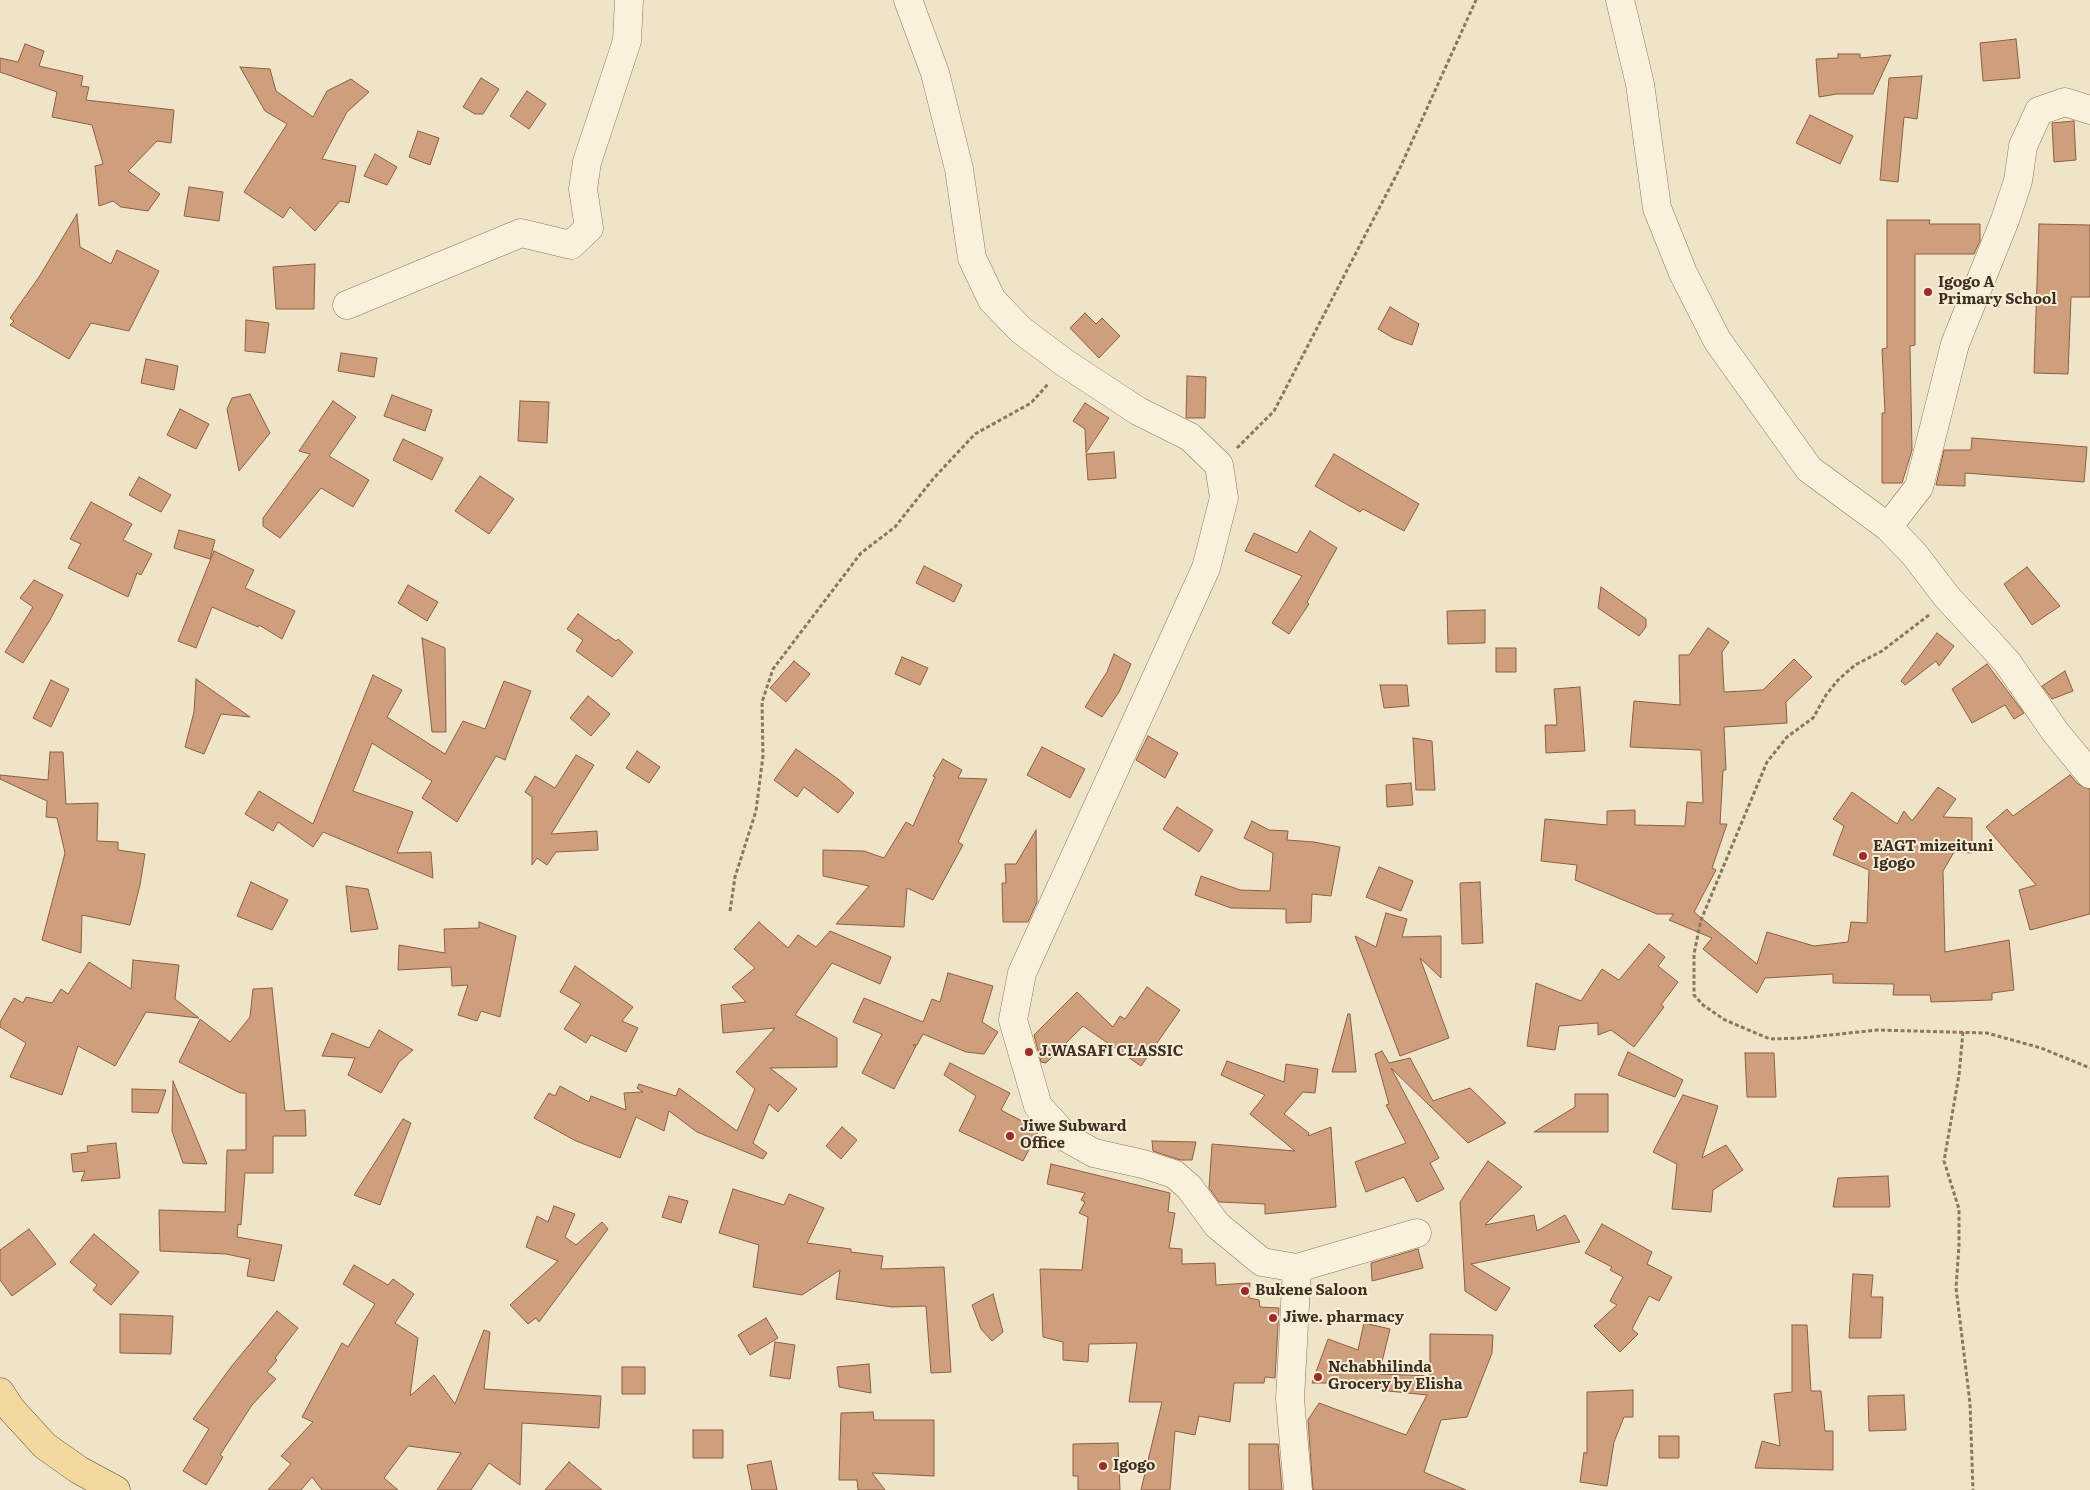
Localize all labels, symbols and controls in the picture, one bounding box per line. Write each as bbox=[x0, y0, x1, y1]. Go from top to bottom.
place label: Igogo A Primary School bbox=[1938, 274, 2057, 309]
marker: Igogo A Primary School bbox=[1922, 286, 1934, 298]
place label: EAGT mizeituni Igogo bbox=[1873, 838, 1994, 873]
marker: EAGT mizeituni Igogo bbox=[1857, 850, 1869, 862]
place label: J.WASAFI CLASSIC bbox=[1039, 1043, 1183, 1061]
marker: J.WASAFI CLASSIC bbox=[1023, 1046, 1035, 1058]
place label: Jiwe Subward Office bbox=[1020, 1118, 1127, 1153]
marker: Jiwe Subward Office bbox=[1004, 1130, 1016, 1142]
place label: Bukene Saloon bbox=[1255, 1282, 1368, 1300]
marker: Bukene Saloon bbox=[1239, 1285, 1251, 1297]
place label: Jiwe. pharmacy bbox=[1283, 1309, 1404, 1327]
marker: Jiwe. pharmacy bbox=[1267, 1312, 1279, 1324]
place label: Nchabhilinda Grocery by Elisha bbox=[1328, 1359, 1463, 1394]
marker: Nchabhilinda Grocery by Elisha bbox=[1312, 1371, 1324, 1383]
place label: Igogo bbox=[1113, 1457, 1155, 1475]
marker: Igogo bbox=[1097, 1460, 1109, 1472]

